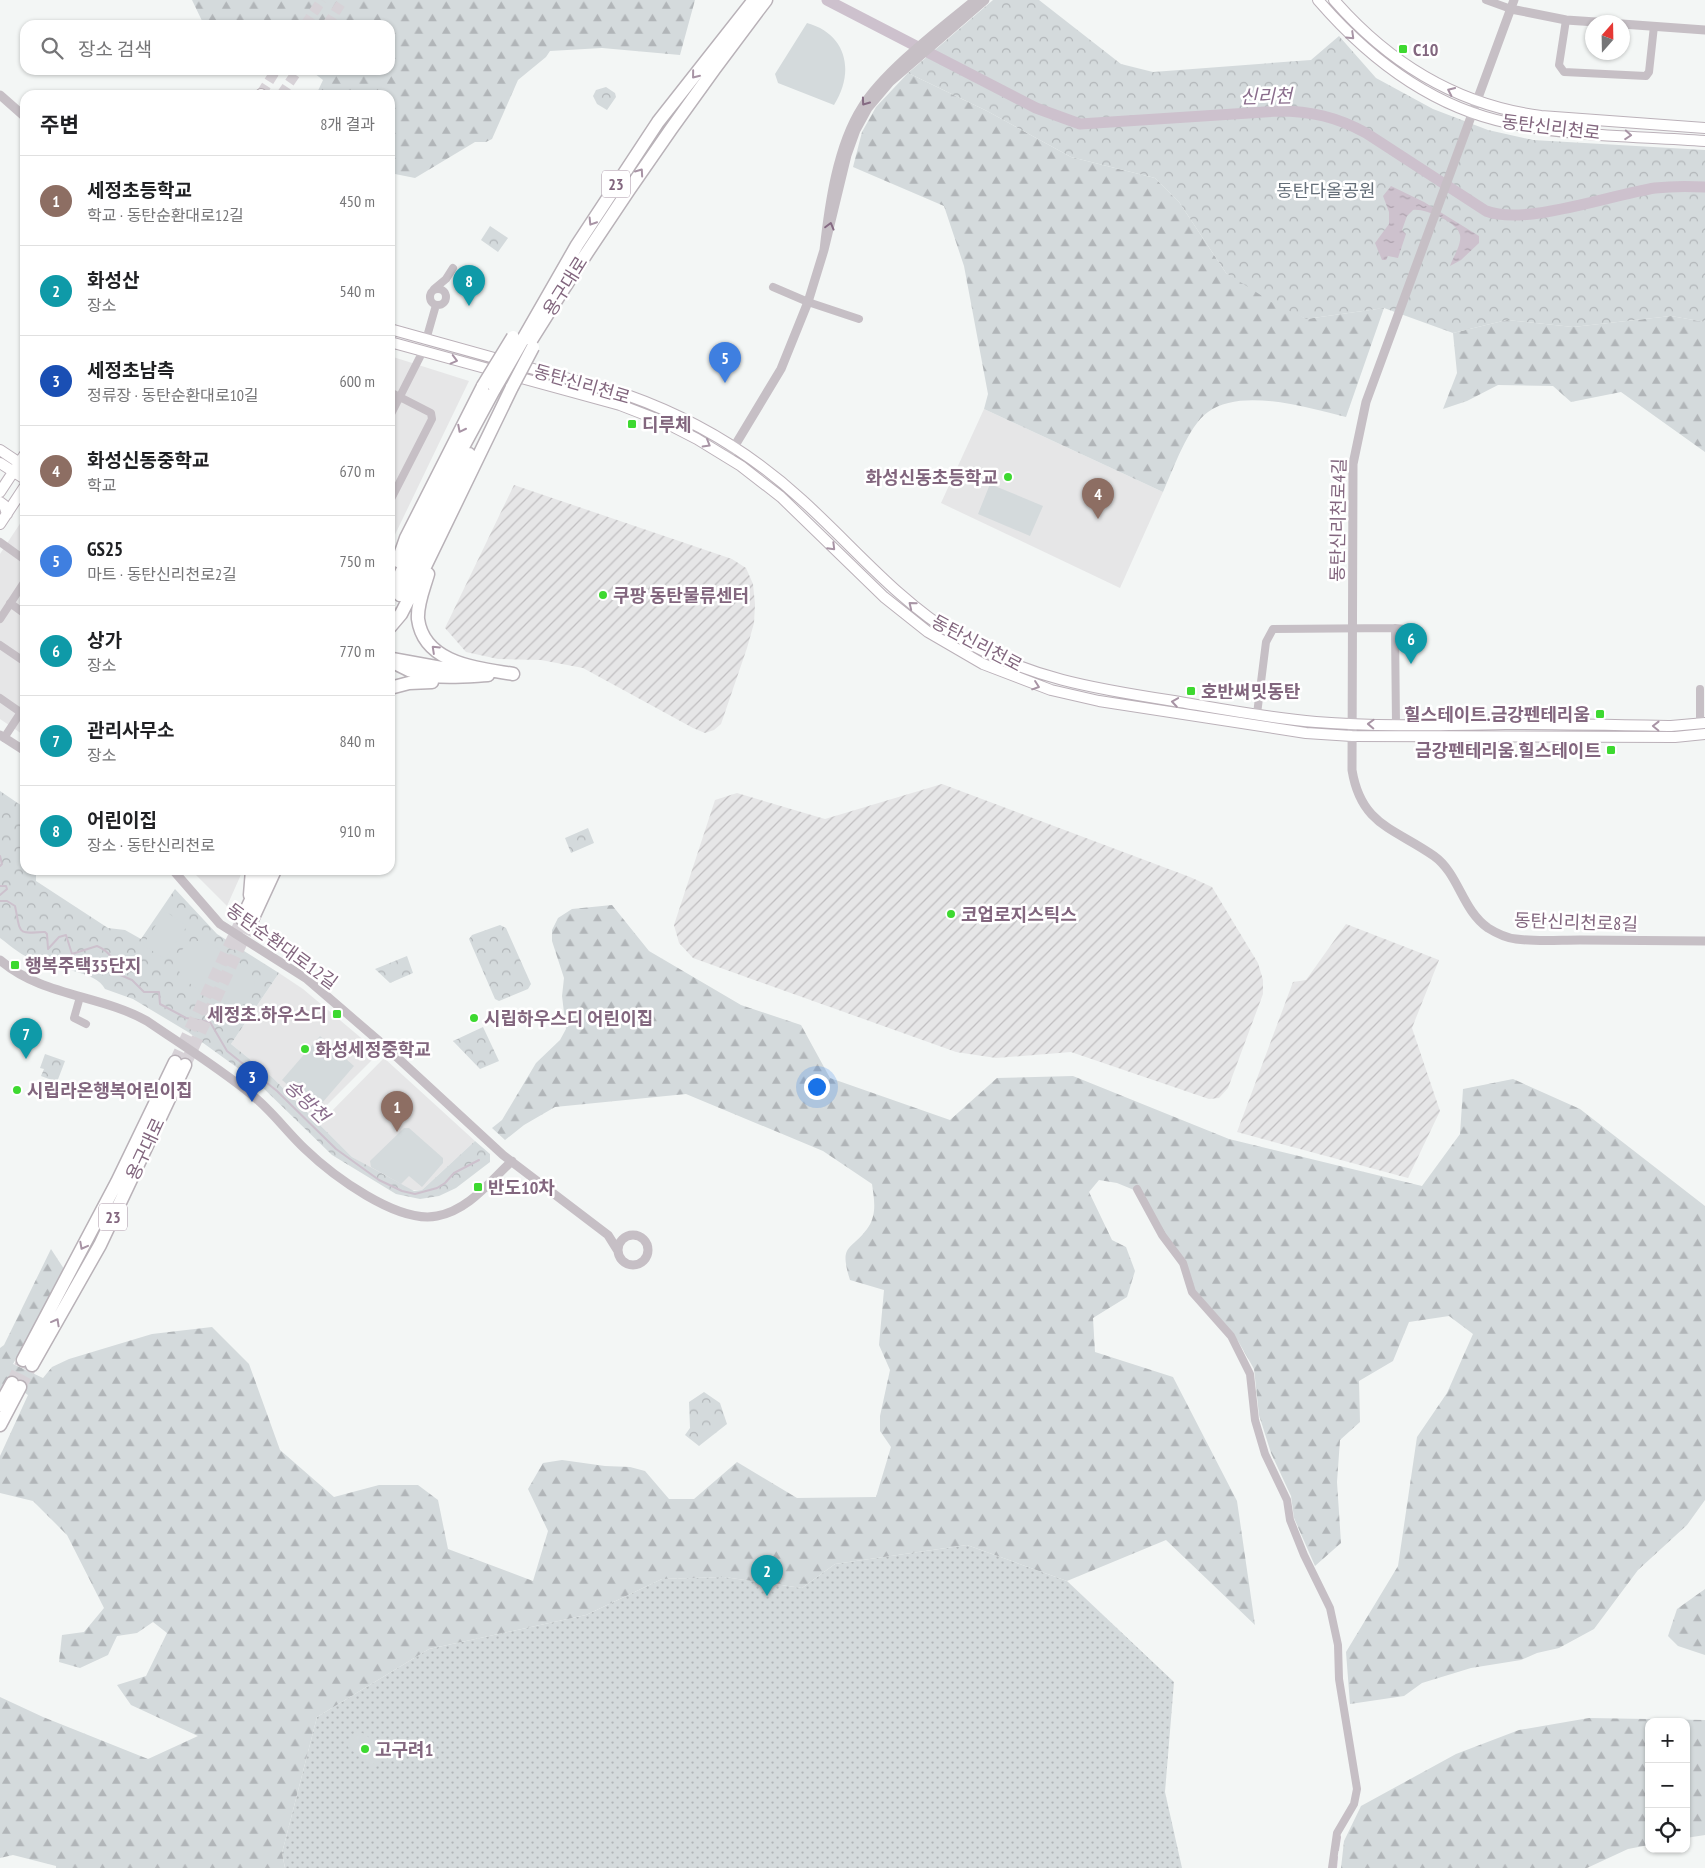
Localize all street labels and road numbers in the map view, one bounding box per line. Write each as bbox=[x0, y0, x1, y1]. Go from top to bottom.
street label: 동탄신리천로 bbox=[1500, 110, 1602, 144]
road number: 23 bbox=[602, 170, 630, 198]
street label: 용구대로 bbox=[538, 252, 592, 320]
street label: 동탄신리천로 bbox=[531, 359, 633, 409]
street label: 동탄신리천로4길 bbox=[1325, 458, 1351, 582]
street label: 동탄신리천로 bbox=[928, 610, 1026, 676]
street label: 동탄순환대로12길 bbox=[222, 898, 342, 994]
street label: 동탄신리천로8길 bbox=[1514, 908, 1638, 936]
street label: 용구대로 bbox=[121, 1114, 169, 1184]
road number: 23 bbox=[99, 1204, 127, 1230]

